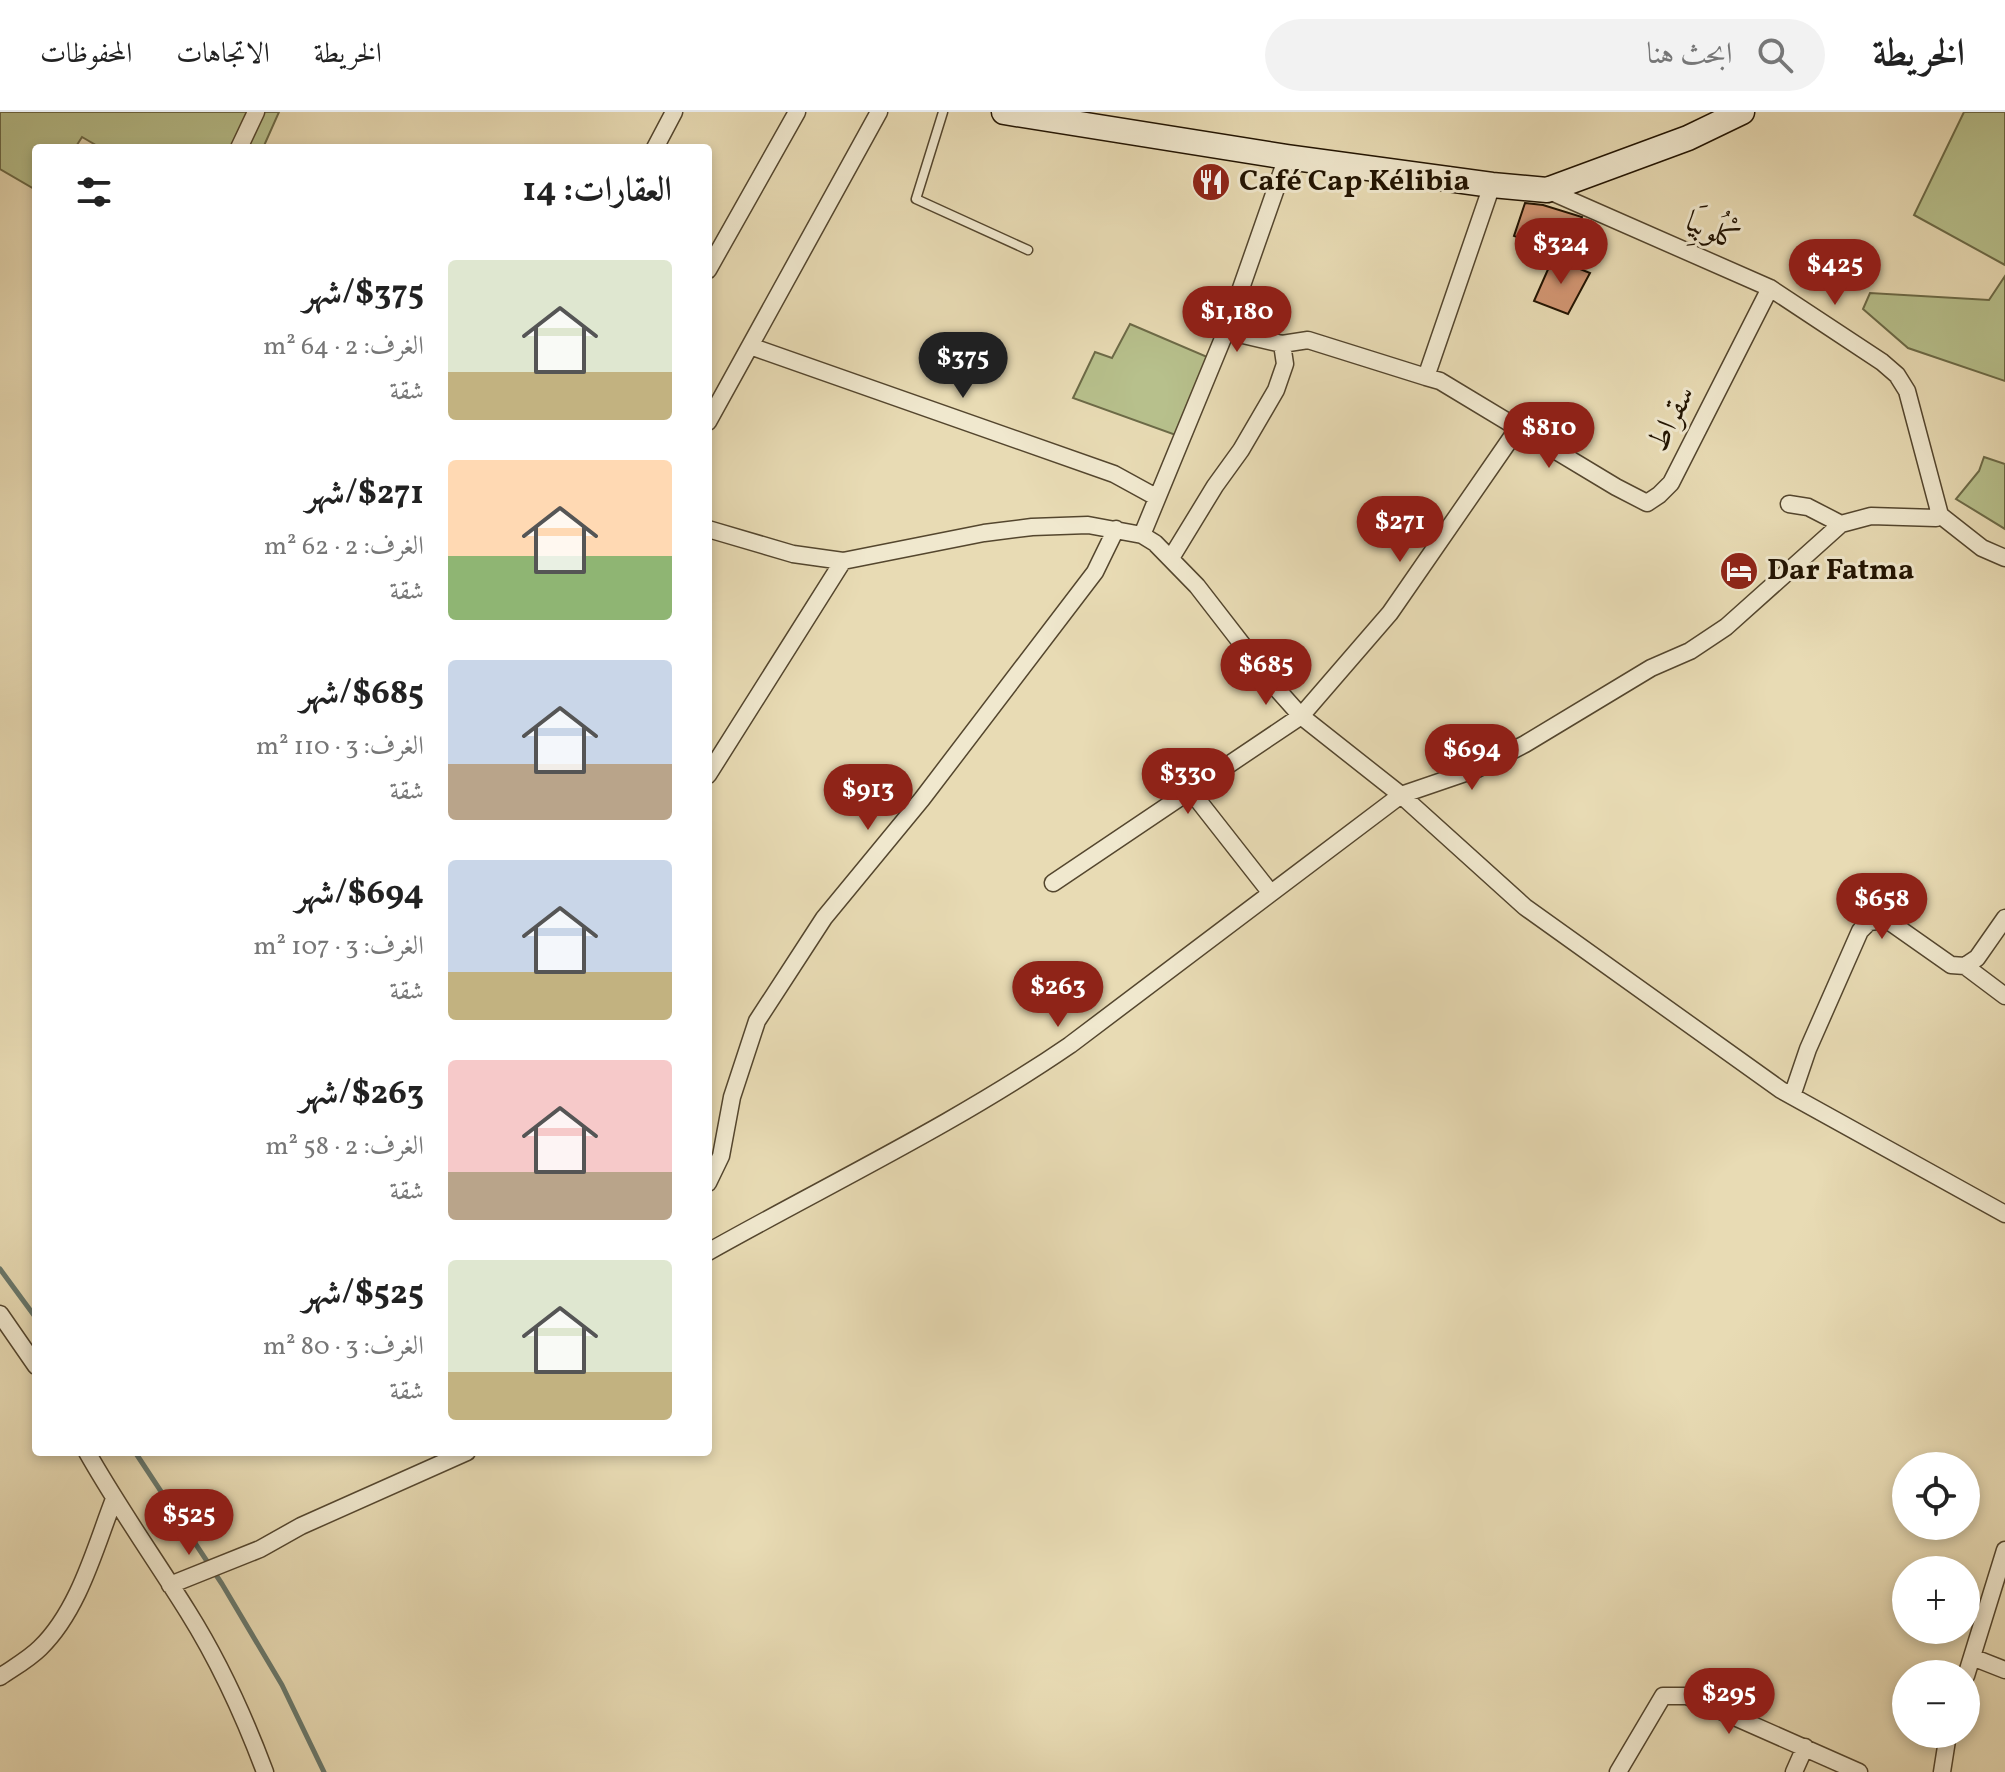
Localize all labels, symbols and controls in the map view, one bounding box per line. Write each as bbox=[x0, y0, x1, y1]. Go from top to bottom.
search box bbox=[1265, 19, 1825, 91]
text: الخريطة bbox=[1873, 29, 1965, 82]
icon: search bbox=[1753, 33, 1797, 77]
text: ابحث هنا bbox=[1647, 34, 1733, 76]
text: المحفوظات bbox=[40, 35, 132, 74]
text: الاتجاهات bbox=[176, 35, 270, 74]
text: الخريطة bbox=[314, 35, 382, 74]
restaurant icon: Café Cap Kélibia bbox=[1190, 161, 1232, 203]
place label: Café Cap Kélibia bbox=[1239, 161, 1470, 203]
text: العقارات: 14 bbox=[522, 168, 672, 215]
icon: filters bbox=[72, 170, 116, 214]
street label: كْلُوبِيَا bbox=[1677, 196, 1748, 264]
pin: $324 bbox=[1514, 218, 1608, 286]
text: $324 bbox=[1533, 226, 1589, 262]
pin: $425 bbox=[1788, 239, 1882, 307]
text: $425 bbox=[1807, 247, 1863, 283]
text: $375/شهر bbox=[303, 271, 424, 318]
pin: $1,180 bbox=[1172, 286, 1302, 354]
icon: home bbox=[512, 292, 608, 388]
text: $1,180 bbox=[1200, 294, 1274, 330]
text: الغرف: 2 · 64 m² bbox=[263, 329, 424, 365]
pin: $375 bbox=[916, 332, 1010, 400]
text: $375 bbox=[937, 340, 989, 376]
text: شقة bbox=[390, 374, 424, 410]
street label: سقراط bbox=[1638, 379, 1706, 459]
pin: $810 bbox=[1502, 402, 1596, 470]
text: $810 bbox=[1521, 410, 1577, 446]
text: $271/شهر bbox=[306, 471, 424, 518]
icon: home bbox=[512, 492, 608, 588]
pin: $271 bbox=[1353, 496, 1447, 564]
text: $271 bbox=[1375, 504, 1425, 540]
text: الغرف: 2 · 62 m² bbox=[264, 529, 424, 565]
hotel icon: Dar Fatma bbox=[1718, 550, 1760, 592]
place label: Dar Fatma bbox=[1767, 550, 1914, 592]
text: شقة bbox=[390, 574, 424, 610]
pin: $685 bbox=[1219, 639, 1313, 707]
text: $685 bbox=[1239, 647, 1293, 683]
text: $685/شهر bbox=[300, 671, 424, 718]
icon: home bbox=[512, 692, 608, 788]
pin: $694 bbox=[1425, 724, 1519, 792]
text: الغرف: 3 · 110 m² bbox=[256, 729, 424, 765]
text: $694 bbox=[1443, 732, 1501, 768]
pin: $330 bbox=[1141, 748, 1235, 816]
text: $330 bbox=[1160, 756, 1216, 792]
pin: $913 bbox=[821, 764, 915, 832]
text: $913 bbox=[842, 772, 894, 808]
text: شقة bbox=[390, 774, 424, 810]
text: $694/شهر bbox=[296, 871, 424, 918]
pin: $658 bbox=[1835, 873, 1929, 941]
text: $658 bbox=[1854, 881, 1910, 917]
icon: home bbox=[512, 892, 608, 988]
text: الغرف: 3 · 107 m² bbox=[253, 929, 424, 965]
pin: $263 bbox=[1011, 961, 1105, 1029]
text: $263 bbox=[1030, 969, 1086, 1005]
text: شقة bbox=[390, 974, 424, 1010]
text: $263/شهر bbox=[299, 1071, 424, 1118]
icon: home bbox=[512, 1092, 608, 1188]
text: الغرف: 2 · 58 m² bbox=[265, 1129, 424, 1165]
text: شقة bbox=[390, 1174, 424, 1210]
text: $525/شهر bbox=[303, 1271, 424, 1318]
icon: home bbox=[512, 1292, 608, 1388]
text: الغرف: 3 · 80 m² bbox=[263, 1329, 424, 1365]
text: شقة bbox=[390, 1374, 424, 1410]
map controls bbox=[1892, 1452, 1980, 1748]
button: locate bbox=[1892, 1452, 1980, 1540]
pin: $525 bbox=[142, 1489, 236, 1557]
text: $525 bbox=[162, 1497, 216, 1533]
button: + bbox=[1892, 1556, 1980, 1644]
button: − bbox=[1892, 1660, 1980, 1748]
pin: $295 bbox=[1682, 1668, 1776, 1736]
text: $295 bbox=[1702, 1676, 1756, 1712]

